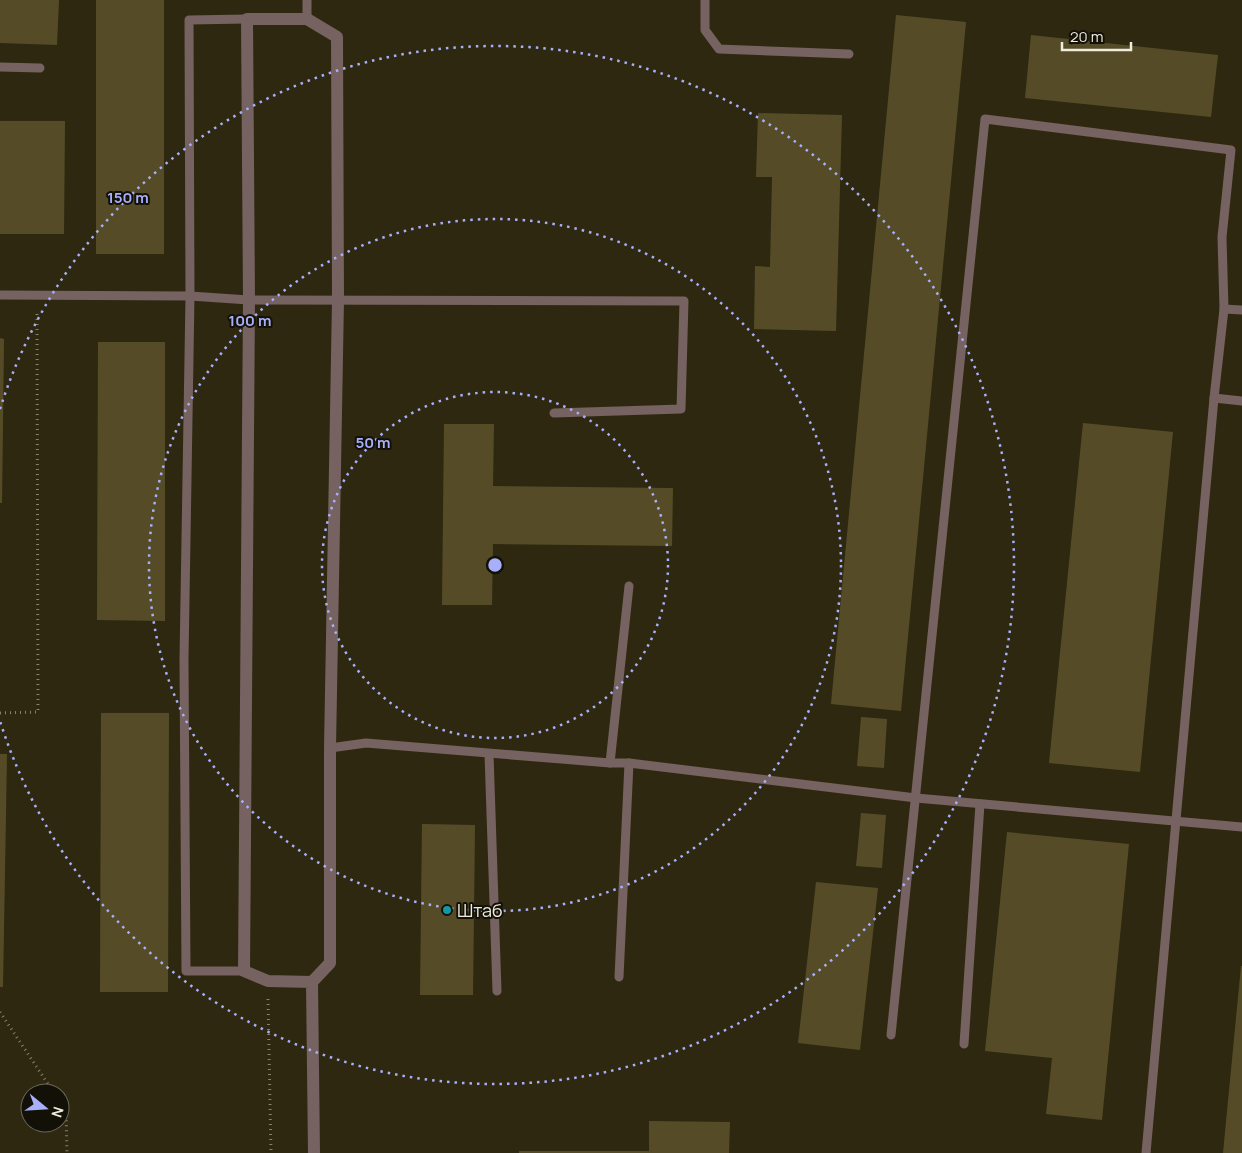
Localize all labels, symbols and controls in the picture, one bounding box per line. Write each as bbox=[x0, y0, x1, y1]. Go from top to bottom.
scale bar bbox=[1062, 20, 1131, 52]
text: 20 m bbox=[1070, 26, 1103, 47]
text: 150 m bbox=[107, 187, 149, 208]
text: 100 m bbox=[229, 310, 271, 331]
text: 50 m bbox=[355, 432, 391, 453]
centre of rings bbox=[486, 556, 504, 574]
place label: Штаб bbox=[457, 898, 503, 922]
marker: Штаб bbox=[441, 904, 453, 916]
north arrow bbox=[20, 1083, 70, 1133]
text: N bbox=[47, 1104, 68, 1120]

